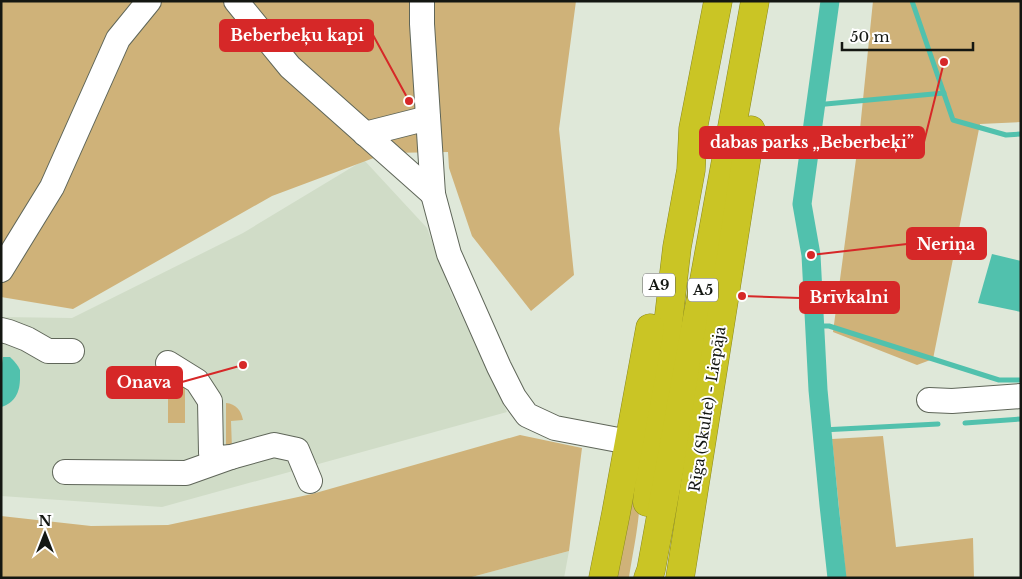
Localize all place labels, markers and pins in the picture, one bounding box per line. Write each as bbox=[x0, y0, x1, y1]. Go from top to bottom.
callout: Beberbeķu kapi bbox=[220, 20, 373, 51]
callout: dabas parks „Beberbeķi” bbox=[700, 127, 924, 158]
callout: Neriņa bbox=[907, 228, 986, 259]
callout: Brīvkalni bbox=[800, 282, 899, 313]
callout: Onava bbox=[107, 367, 182, 398]

